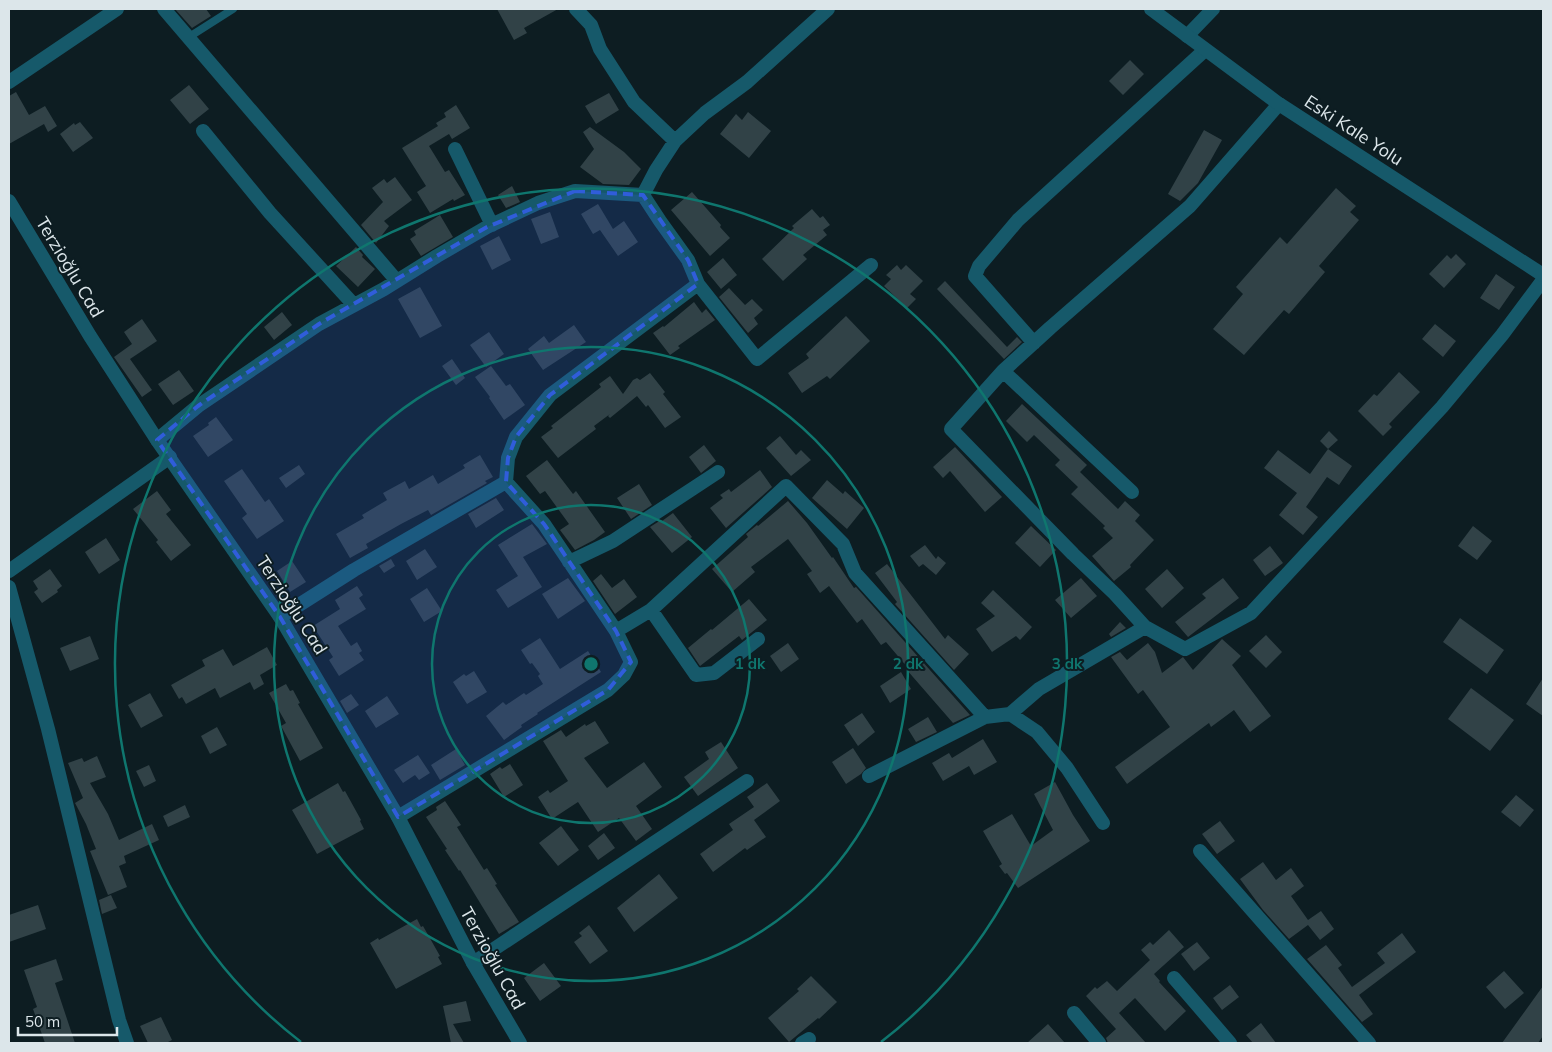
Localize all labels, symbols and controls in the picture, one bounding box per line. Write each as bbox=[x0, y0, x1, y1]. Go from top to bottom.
street label: Eski Kale Yolu bbox=[1300, 90, 1408, 170]
street label: Terzioğlu Cad bbox=[31, 212, 109, 322]
street label: Terzioğlu Cad bbox=[251, 551, 333, 659]
text: 1 dk bbox=[735, 654, 766, 673]
text: 2 dk bbox=[893, 654, 924, 673]
text: 3 dk bbox=[1052, 654, 1083, 673]
centre of rings bbox=[582, 655, 600, 673]
street label: Terzioğlu Cad bbox=[455, 903, 531, 1013]
scale bar bbox=[18, 1004, 116, 1036]
text: 50 m bbox=[25, 1012, 60, 1031]

